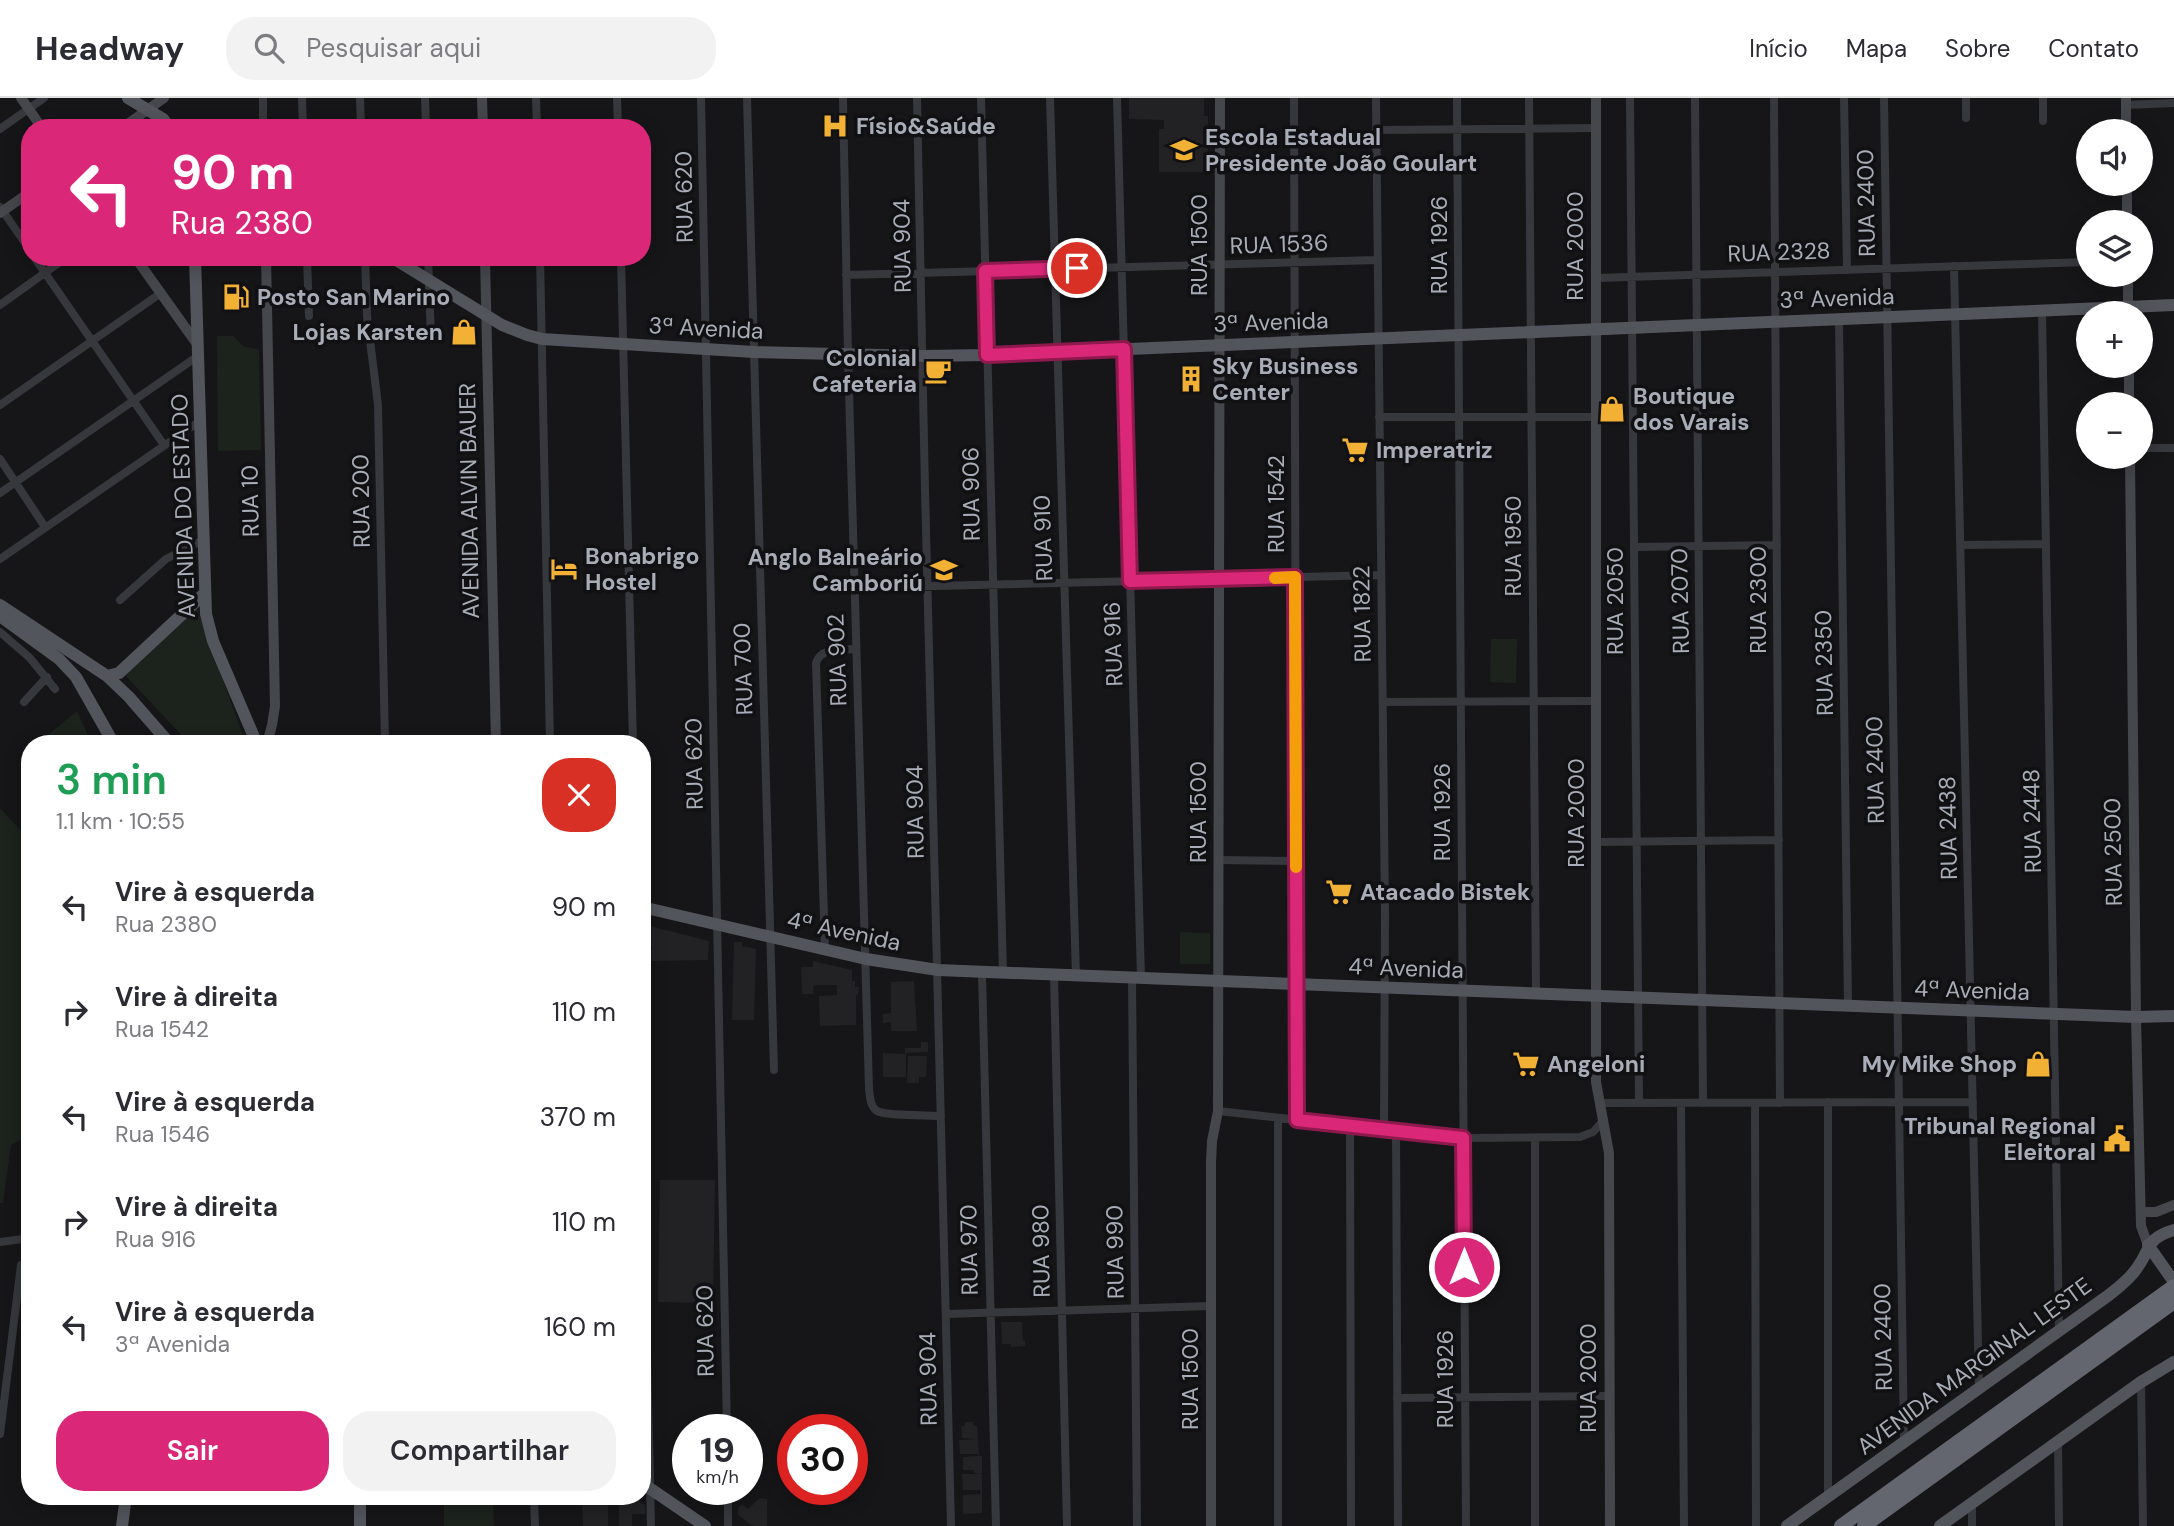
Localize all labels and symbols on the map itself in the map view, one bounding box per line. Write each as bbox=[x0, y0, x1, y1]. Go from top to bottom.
hospital icon: Físio&Saúde bbox=[820, 111, 850, 141]
place label: Físio&Saúde bbox=[856, 111, 996, 141]
place label: Escola Estadual Presidente João Goulart bbox=[1205, 122, 1477, 178]
school or university icon: Escola Estadual Presidente João Goulart bbox=[1169, 135, 1199, 165]
street label: RUA 2400 bbox=[1850, 149, 1882, 257]
street label: RUA 620 bbox=[668, 151, 700, 243]
street label: RUA 2000 bbox=[1560, 191, 1590, 301]
street label: RUA 1500 bbox=[1184, 194, 1214, 296]
street label: RUA 1926 bbox=[1424, 196, 1454, 294]
street label: RUA 904 bbox=[886, 199, 918, 293]
street label: RUA 1536 bbox=[1229, 227, 1329, 261]
street label: RUA 2328 bbox=[1727, 235, 1831, 269]
pin bbox=[1047, 238, 1107, 298]
street label: 3ª Avenida bbox=[1779, 281, 1895, 315]
fuel station icon: Posto San Marino bbox=[221, 282, 251, 312]
place label: Posto San Marino bbox=[257, 282, 450, 312]
street label: 3ª Avenida bbox=[1213, 305, 1329, 339]
street label: 3ª Avenida bbox=[648, 310, 764, 346]
place label: Lojas Karsten bbox=[293, 317, 443, 347]
shop icon: Lojas Karsten bbox=[449, 317, 479, 347]
place label: Colonial Cafeteria bbox=[812, 343, 917, 399]
place label: Sky Business Center bbox=[1212, 351, 1358, 407]
cafe icon: Colonial Cafeteria bbox=[923, 356, 953, 386]
building icon: Sky Business Center bbox=[1176, 364, 1206, 394]
place label: Boutique dos Varais bbox=[1633, 381, 1749, 437]
street label: AVENIDA ALVIN BAUER bbox=[452, 383, 486, 619]
street label: AVENIDA DO ESTADO bbox=[164, 393, 202, 619]
shop icon: Boutique dos Varais bbox=[1597, 394, 1627, 424]
supermarket icon: Imperatriz bbox=[1340, 435, 1370, 465]
place label: Imperatriz bbox=[1376, 435, 1493, 465]
street label: RUA 906 bbox=[955, 447, 987, 541]
street label: RUA 200 bbox=[345, 454, 377, 548]
street label: RUA 1542 bbox=[1261, 455, 1291, 553]
street label: RUA 10 bbox=[234, 465, 266, 537]
street label: RUA 910 bbox=[1027, 494, 1059, 582]
street label: RUA 1950 bbox=[1498, 496, 1528, 596]
place label: Bonabrigo Hostel bbox=[585, 541, 699, 597]
place label: Anglo Balneário Camboriú bbox=[748, 542, 923, 598]
street label: RUA 2300 bbox=[1743, 546, 1773, 654]
street label: RUA 2050 bbox=[1600, 547, 1630, 655]
street label: RUA 2070 bbox=[1664, 548, 1696, 654]
hotel icon: Bonabrigo Hostel bbox=[549, 554, 579, 584]
school or university icon: Anglo Balneário Camboriú bbox=[929, 555, 959, 585]
street label: RUA 1822 bbox=[1346, 565, 1378, 663]
street label: RUA 916 bbox=[1097, 601, 1129, 687]
street label: RUA 2350 bbox=[1808, 610, 1840, 716]
street label: RUA 902 bbox=[820, 613, 854, 707]
street label: RUA 700 bbox=[726, 622, 760, 716]
street label: RUA 2400 bbox=[1859, 716, 1891, 824]
street label: RUA 620 bbox=[678, 718, 710, 810]
street label: RUA 2000 bbox=[1561, 758, 1591, 868]
street label: RUA 1500 bbox=[1183, 761, 1213, 863]
street label: RUA 1926 bbox=[1427, 763, 1457, 861]
street label: RUA 904 bbox=[899, 765, 931, 859]
street label: RUA 2448 bbox=[2016, 769, 2048, 873]
street label: RUA 2438 bbox=[1932, 776, 1964, 880]
street label: RUA 2500 bbox=[2097, 798, 2129, 906]
supermarket icon: Atacado Bistek bbox=[1324, 877, 1354, 907]
place label: Atacado Bistek bbox=[1360, 877, 1530, 907]
street label: 4ª Avenida bbox=[784, 904, 904, 958]
street label: 4ª Avenida bbox=[1348, 951, 1464, 985]
street label: 4ª Avenida bbox=[1914, 973, 2030, 1007]
supermarket icon: Angeloni bbox=[1511, 1049, 1541, 1079]
place label: Angeloni bbox=[1547, 1049, 1645, 1079]
place label: My Mike Shop bbox=[1862, 1049, 2017, 1079]
shop icon: My Mike Shop bbox=[2023, 1049, 2053, 1079]
place label: Tribunal Regional Eleitoral bbox=[1904, 1111, 2096, 1167]
public building icon: Tribunal Regional Eleitoral bbox=[2102, 1124, 2132, 1154]
street label: RUA 970 bbox=[953, 1204, 985, 1296]
street label: RUA 980 bbox=[1025, 1204, 1057, 1298]
street label: RUA 990 bbox=[1099, 1205, 1131, 1299]
position arrow bbox=[1427, 1230, 1501, 1304]
street label: AVENIDA MARGINAL LESTE bbox=[1851, 1271, 2097, 1461]
street label: RUA 2400 bbox=[1867, 1283, 1899, 1391]
street label: RUA 620 bbox=[689, 1285, 721, 1377]
street label: RUA 2000 bbox=[1573, 1323, 1603, 1433]
street label: RUA 1500 bbox=[1175, 1328, 1205, 1430]
street label: RUA 1926 bbox=[1430, 1330, 1460, 1428]
street label: RUA 904 bbox=[912, 1332, 944, 1426]
speed limit sign: 30 bbox=[777, 1414, 868, 1505]

